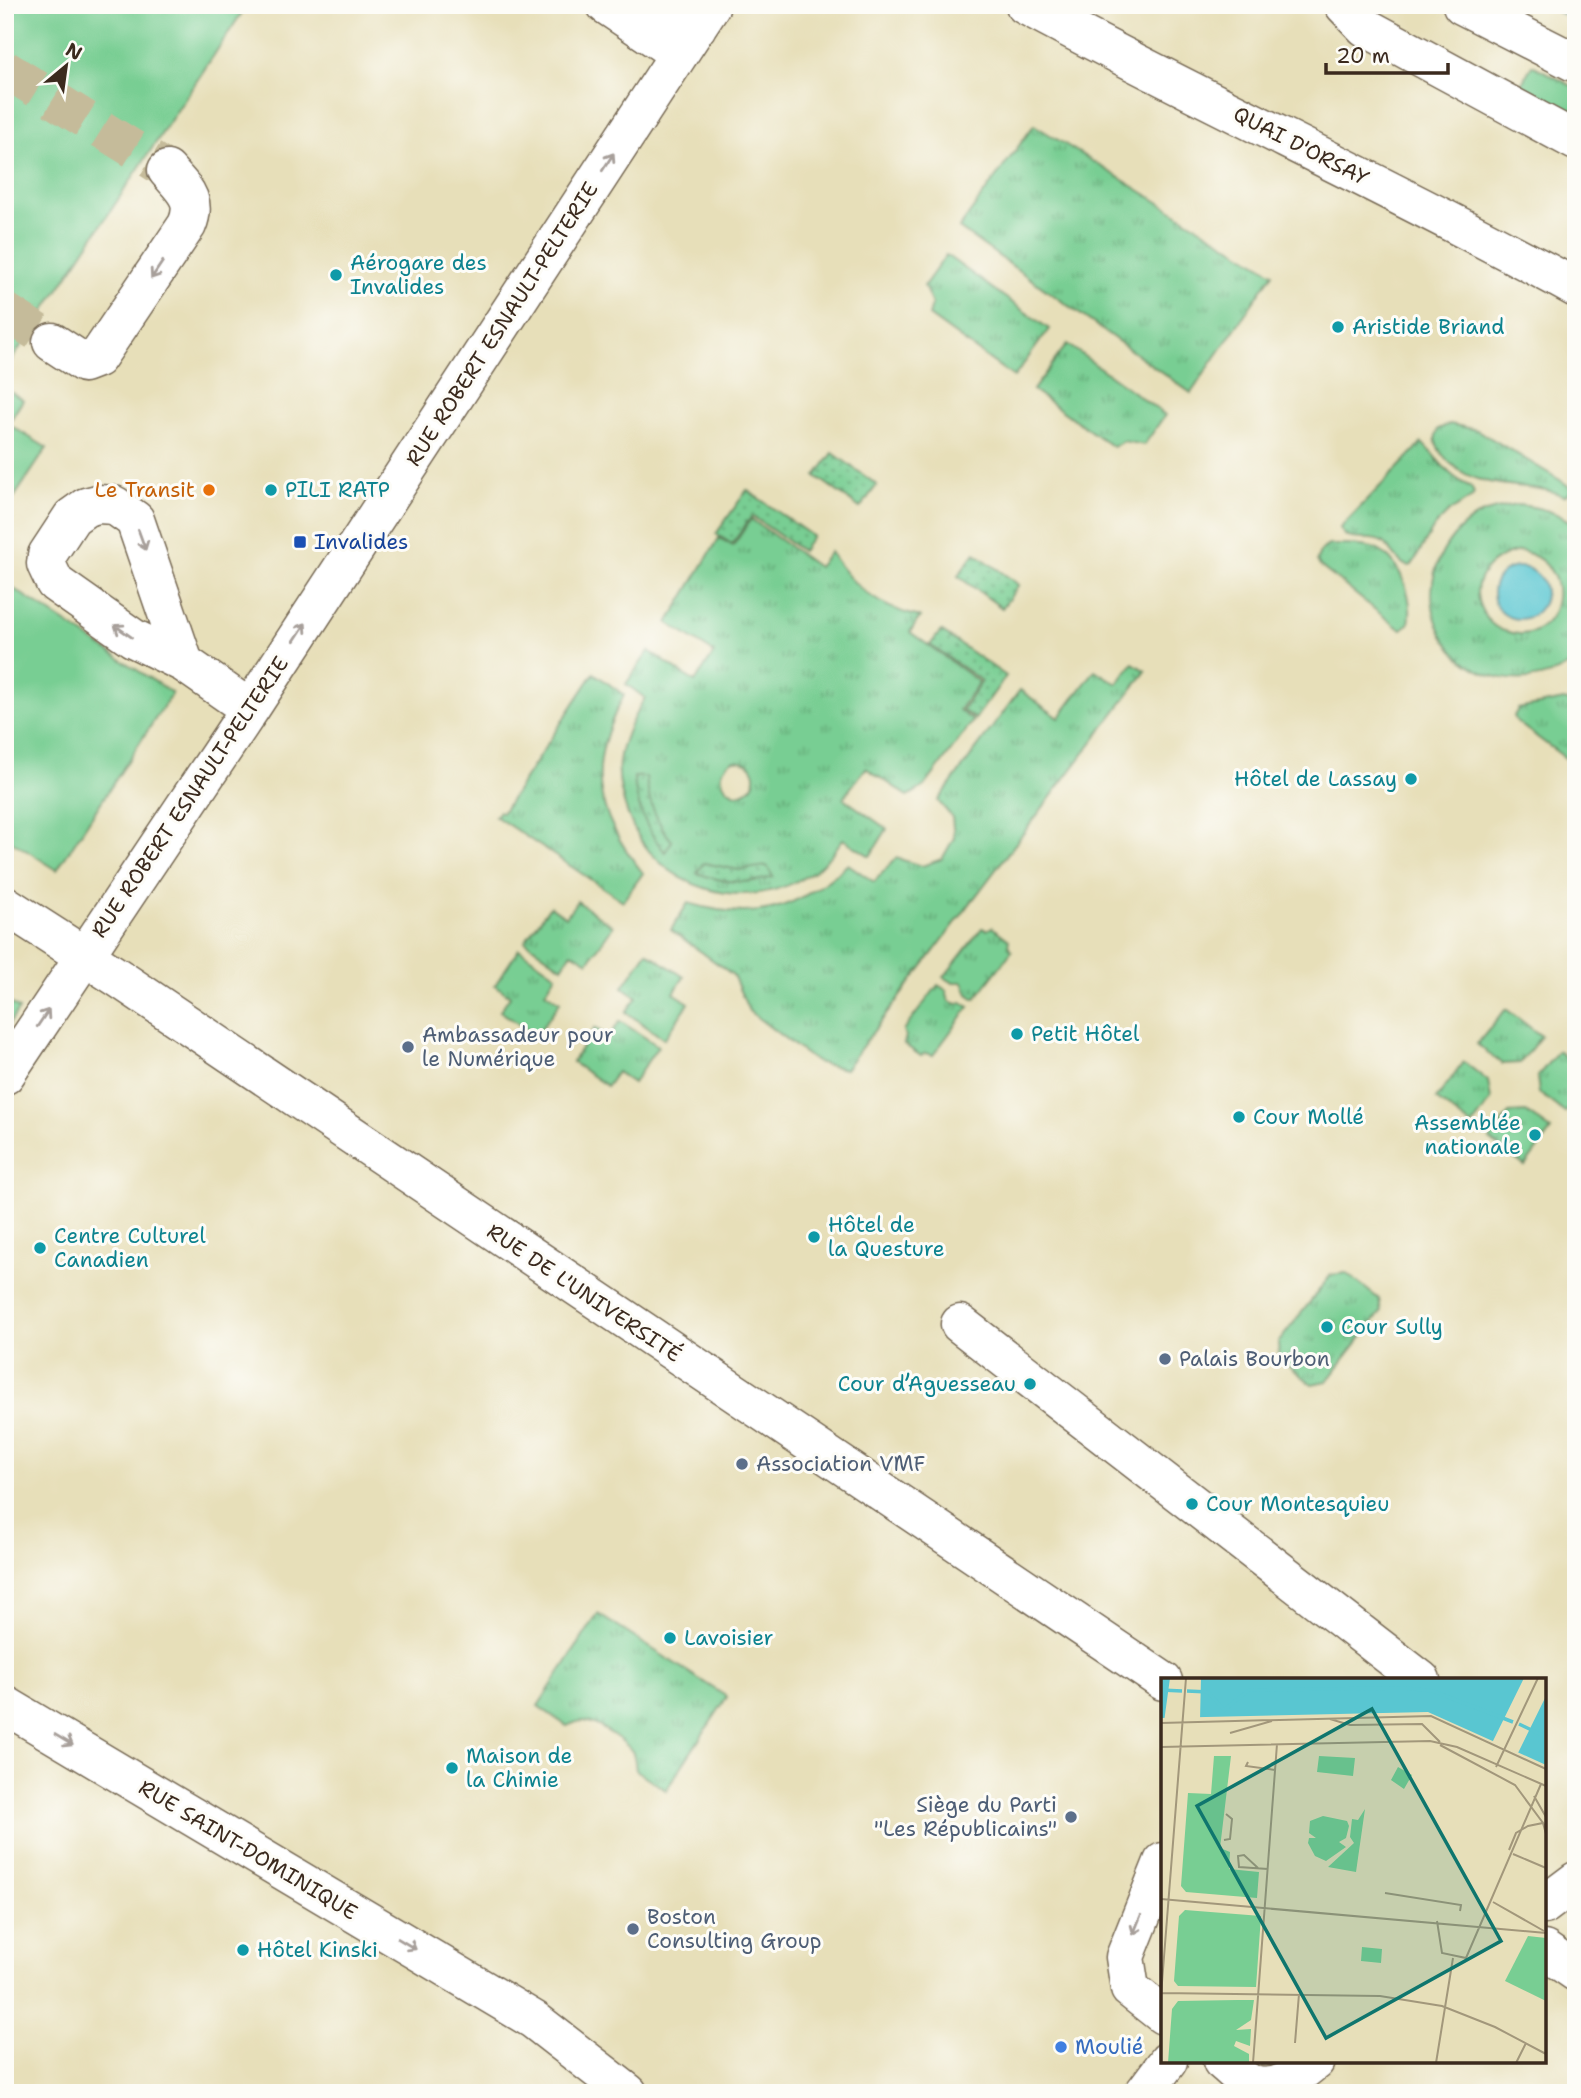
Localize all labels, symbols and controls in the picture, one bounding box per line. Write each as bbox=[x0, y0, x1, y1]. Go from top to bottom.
north arrow bbox=[32, 32, 102, 102]
scale bar bbox=[1326, 32, 1448, 76]
text: N bbox=[61, 37, 87, 66]
text: 20 m bbox=[1336, 42, 1390, 70]
street label: QUAI D'ORSAY bbox=[1228, 100, 1374, 192]
one-way arrow bbox=[601, 153, 615, 172]
street label: RUE ROBERT ESNAULT-PELTERIE bbox=[399, 177, 605, 471]
place label: Aérogare des Invalides bbox=[350, 249, 487, 301]
one-way arrow bbox=[149, 260, 164, 279]
marker: Aérogare des Invalides bbox=[328, 267, 344, 283]
place label: Aristide Briand bbox=[1352, 313, 1505, 341]
marker: Aristide Briand bbox=[1330, 319, 1346, 335]
place label: Le Transit bbox=[95, 476, 195, 504]
place label: PILI RATP bbox=[285, 476, 390, 504]
marker: Le Transit bbox=[201, 482, 217, 498]
marker: PILI RATP bbox=[263, 482, 279, 498]
one-way arrow bbox=[137, 528, 149, 550]
place label: Invalides bbox=[314, 528, 408, 556]
marker: Invalides bbox=[292, 534, 308, 550]
one-way arrow bbox=[293, 623, 307, 642]
one-way arrow bbox=[114, 624, 133, 638]
street label: RUE ROBERT ESNAULT-PELTERIE bbox=[85, 651, 295, 943]
place label: Hôtel de Lassay bbox=[1234, 765, 1397, 793]
marker: Hôtel de Lassay bbox=[1403, 771, 1419, 787]
one-way arrow bbox=[36, 1009, 50, 1028]
place label: Petit Hôtel bbox=[1031, 1020, 1140, 1048]
place label: Ambassadeur pour le Numérique bbox=[422, 1021, 614, 1073]
marker: Petit Hôtel bbox=[1009, 1026, 1025, 1042]
marker: Ambassadeur pour le Numérique bbox=[400, 1039, 416, 1055]
place label: Cour Mollé bbox=[1253, 1103, 1364, 1131]
marker: Cour Mollé bbox=[1231, 1109, 1247, 1125]
place label: Assemblée nationale bbox=[1414, 1109, 1521, 1161]
marker: Assemblée nationale bbox=[1527, 1127, 1543, 1143]
place label: Hôtel de la Questure bbox=[828, 1211, 945, 1263]
street label: RUE DE L'UNIVERSITÉ bbox=[481, 1217, 687, 1369]
place label: Centre Culturel Canadien bbox=[54, 1222, 206, 1274]
marker: Hôtel de la Questure bbox=[806, 1229, 822, 1245]
marker: Centre Culturel Canadien bbox=[32, 1240, 48, 1256]
place label: Cour Sully bbox=[1341, 1313, 1443, 1341]
marker: Cour Sully bbox=[1319, 1319, 1335, 1335]
place label: Palais Bourbon bbox=[1179, 1345, 1330, 1373]
marker: Palais Bourbon bbox=[1157, 1351, 1173, 1367]
place label: Cour d’Aguesseau bbox=[838, 1370, 1016, 1398]
marker: Cour d’Aguesseau bbox=[1022, 1376, 1038, 1392]
place label: Association VMF bbox=[756, 1450, 925, 1478]
marker: Association VMF bbox=[734, 1456, 750, 1472]
place label: Cour Montesquieu bbox=[1206, 1490, 1389, 1518]
marker: Cour Montesquieu bbox=[1184, 1496, 1200, 1512]
place label: Lavoisier bbox=[684, 1624, 774, 1652]
marker: Lavoisier bbox=[662, 1630, 678, 1646]
inset map bbox=[1161, 1678, 1546, 2063]
one-way arrow bbox=[53, 1733, 73, 1747]
place label: Maison de la Chimie bbox=[466, 1742, 572, 1794]
marker: Maison de la Chimie bbox=[444, 1760, 460, 1776]
street label: RUE SAINT-DOMINIQUE bbox=[133, 1773, 363, 1927]
place label: Siège du Parti "Les Républicains" bbox=[874, 1791, 1057, 1843]
marker: Siège du Parti "Les Républicains" bbox=[1063, 1809, 1079, 1825]
place label: Boston Consulting Group bbox=[647, 1903, 822, 1955]
one-way arrow bbox=[1130, 1914, 1143, 1935]
marker: Boston Consulting Group bbox=[625, 1921, 641, 1937]
place label: Hôtel Kinski bbox=[257, 1936, 378, 1964]
one-way arrow bbox=[396, 1937, 416, 1951]
marker: Hôtel Kinski bbox=[235, 1942, 251, 1958]
place label: Moulié bbox=[1075, 2033, 1144, 2061]
marker: Moulié bbox=[1053, 2039, 1069, 2055]

